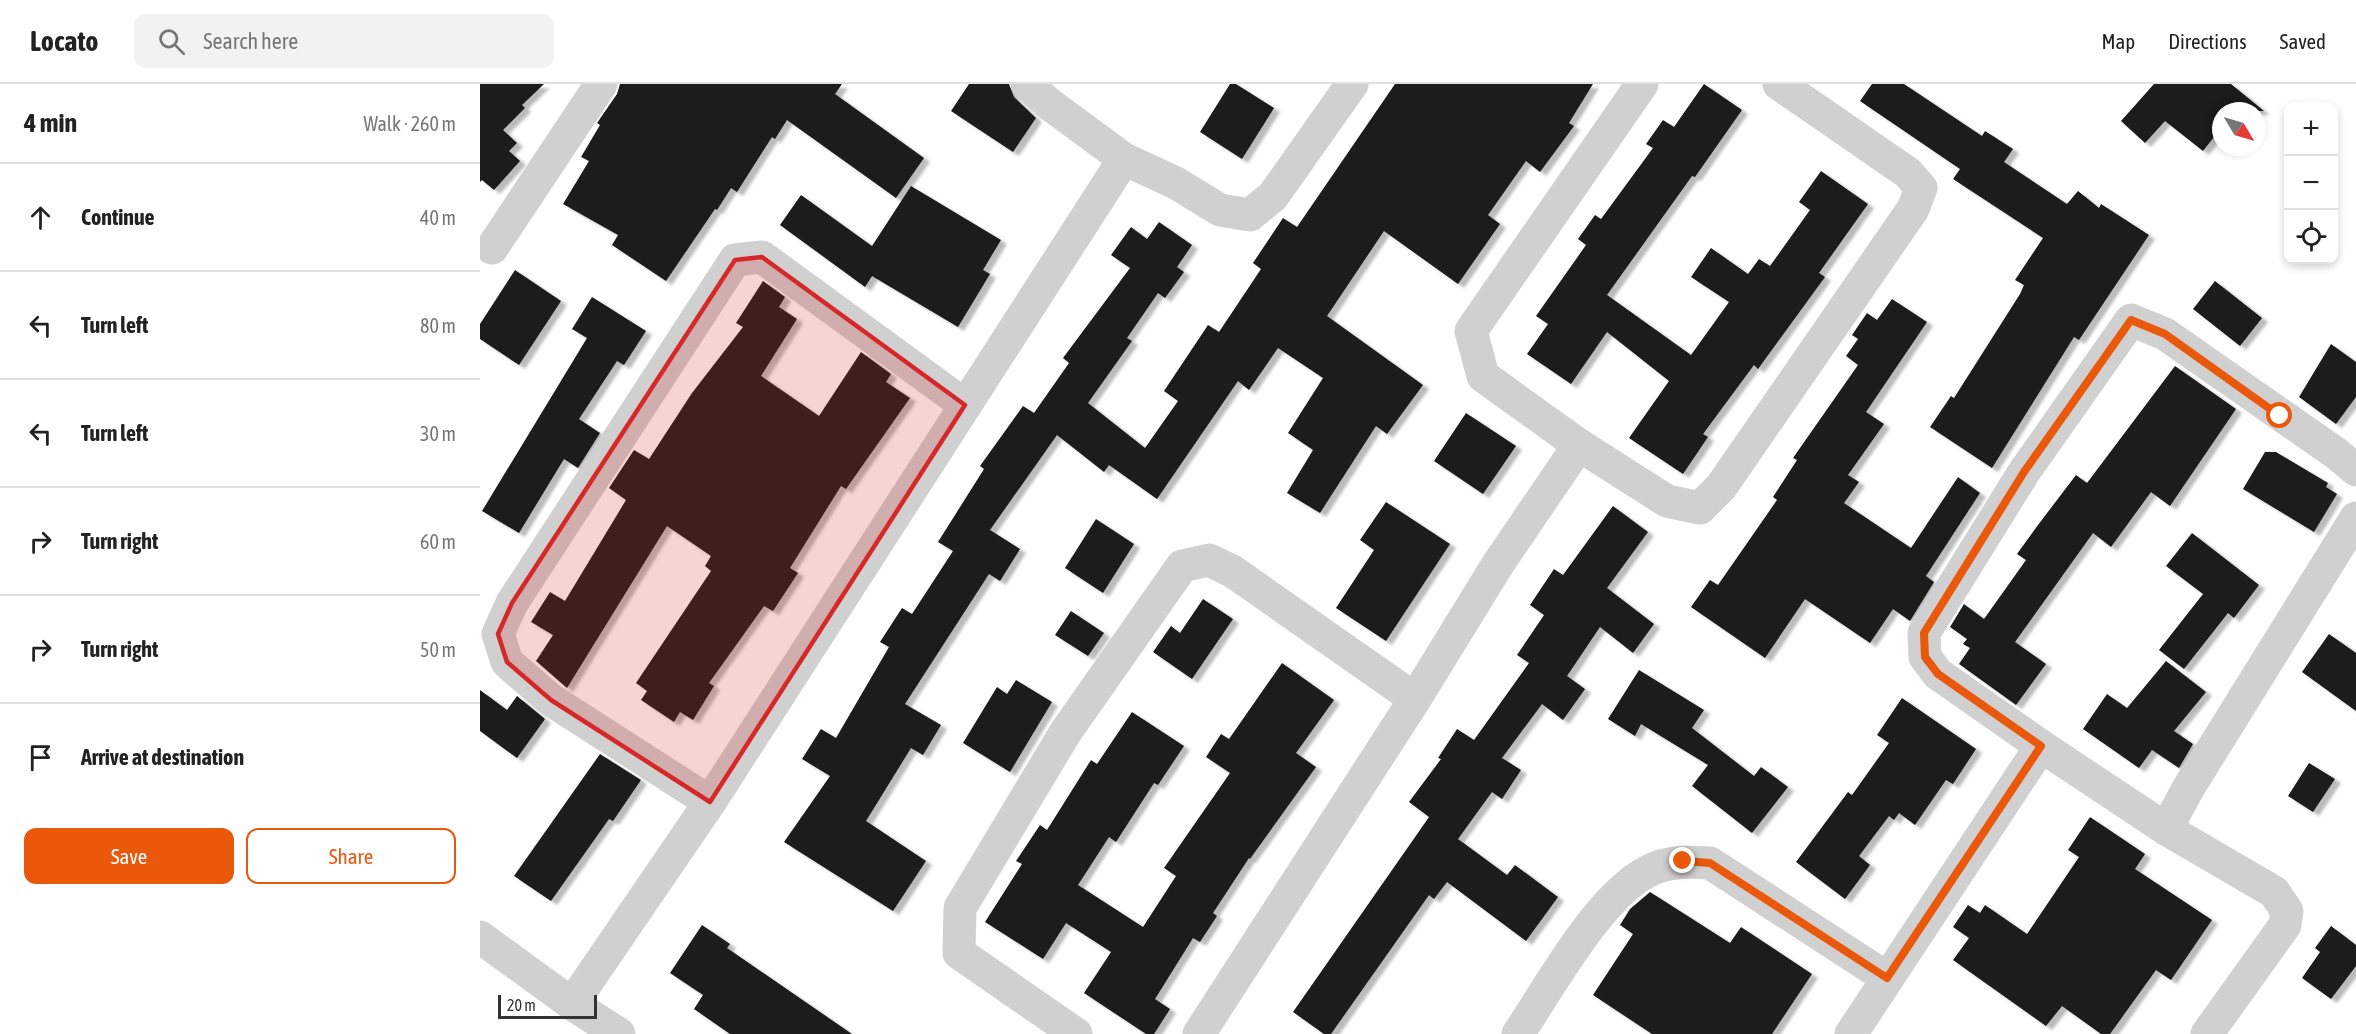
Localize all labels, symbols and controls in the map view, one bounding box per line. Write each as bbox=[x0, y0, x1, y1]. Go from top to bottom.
search box bbox=[134, 14, 554, 68]
text: Locato bbox=[30, 25, 98, 57]
icon: search bbox=[155, 25, 188, 58]
text: Search here bbox=[203, 28, 298, 54]
text: Map bbox=[2101, 29, 2135, 53]
text: Directions bbox=[2168, 29, 2247, 53]
text: Saved bbox=[2280, 29, 2326, 53]
north arrow bbox=[2212, 102, 2266, 156]
map controls bbox=[2284, 102, 2338, 264]
button: + bbox=[2284, 102, 2338, 156]
text: 4 min bbox=[24, 108, 77, 138]
text: Walk · 260 m bbox=[364, 112, 456, 135]
button: − bbox=[2284, 156, 2338, 210]
icon: ahead bbox=[24, 201, 57, 234]
text: Continue bbox=[81, 204, 155, 230]
text: 40 m bbox=[420, 206, 456, 229]
button: locate bbox=[2284, 210, 2338, 264]
icon: left bbox=[24, 309, 57, 342]
text: Turn left bbox=[81, 312, 148, 338]
text: 80 m bbox=[420, 314, 456, 337]
route start bbox=[2266, 402, 2292, 428]
icon: left bbox=[24, 417, 57, 450]
text: Turn left bbox=[81, 420, 148, 446]
text: 30 m bbox=[420, 422, 456, 445]
icon: right bbox=[24, 525, 57, 558]
text: Turn right bbox=[81, 528, 158, 554]
text: 60 m bbox=[420, 530, 456, 553]
icon: right bbox=[24, 633, 57, 666]
text: Turn right bbox=[81, 636, 158, 662]
text: 50 m bbox=[420, 638, 456, 661]
icon: arrive bbox=[24, 741, 57, 774]
text: Arrive at destination bbox=[81, 744, 244, 770]
button: Save bbox=[24, 828, 234, 884]
button: Share bbox=[246, 828, 456, 884]
route end bbox=[1669, 847, 1695, 873]
scale bar bbox=[498, 992, 597, 1020]
text: 20 m bbox=[507, 996, 536, 1014]

